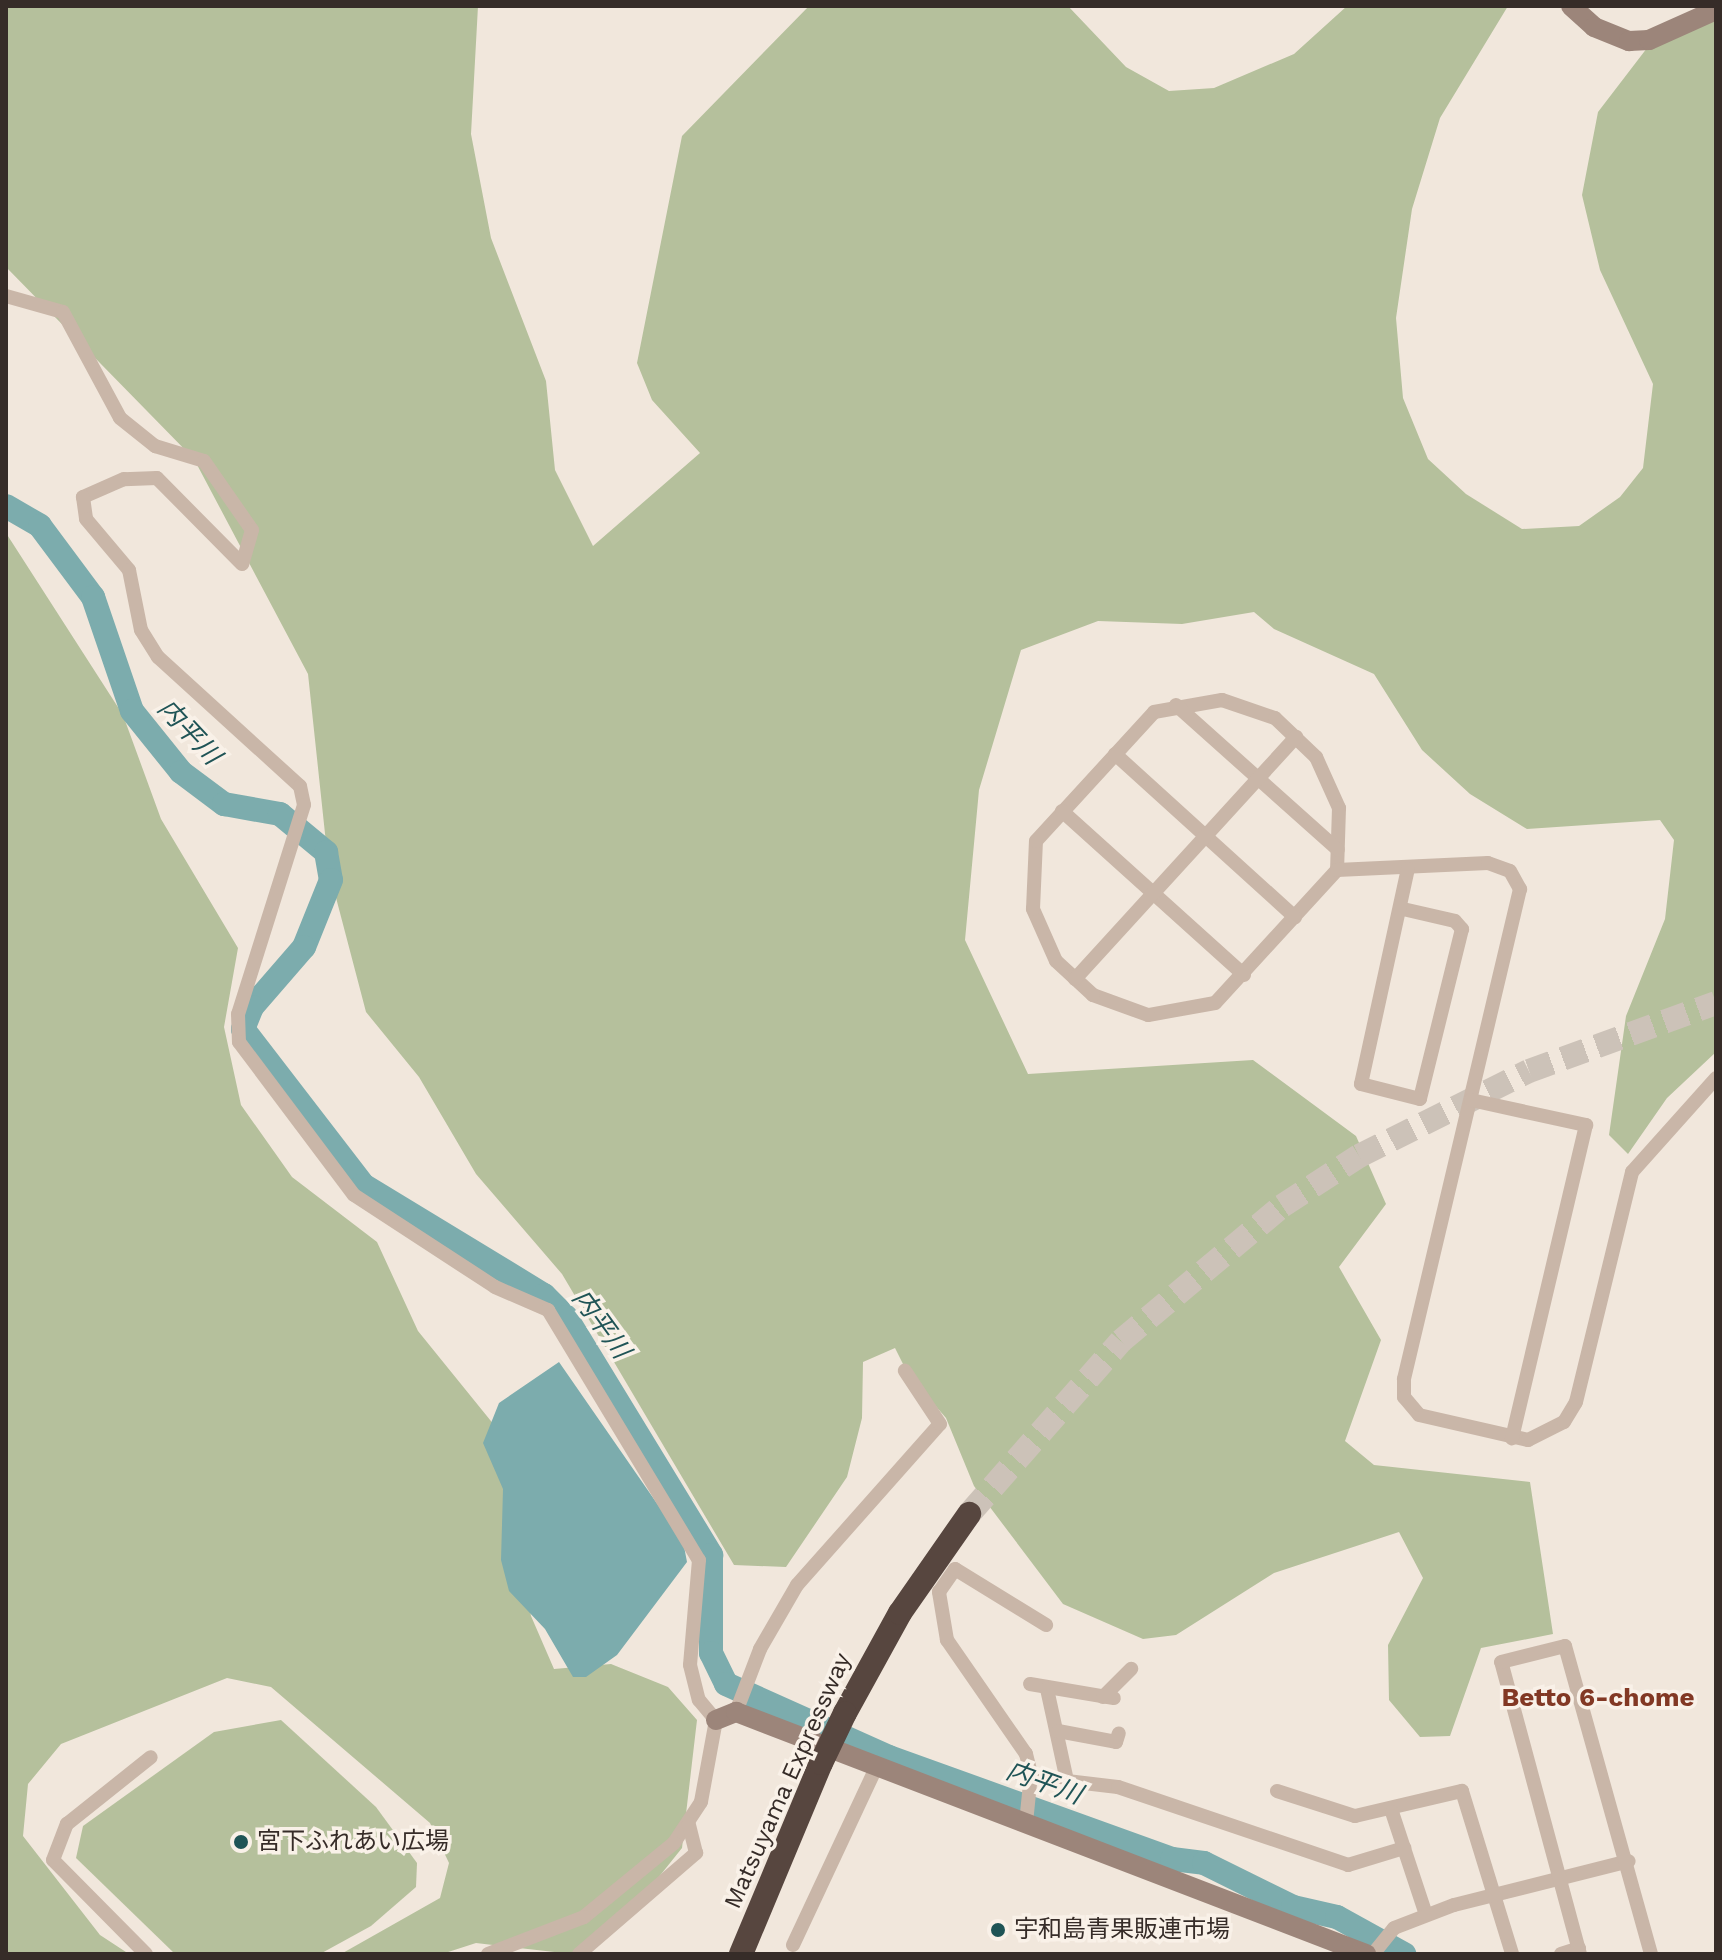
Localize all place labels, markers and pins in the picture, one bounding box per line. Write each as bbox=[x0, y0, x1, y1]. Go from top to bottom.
place label: 宮下ふれあい広場 bbox=[257, 1828, 449, 1856]
marker: 宮下ふれあい広場 bbox=[232, 1833, 250, 1851]
place label: 宇和島青果販連市場 bbox=[1014, 1916, 1230, 1944]
marker: 宇和島青果販連市場 bbox=[989, 1921, 1007, 1939]

